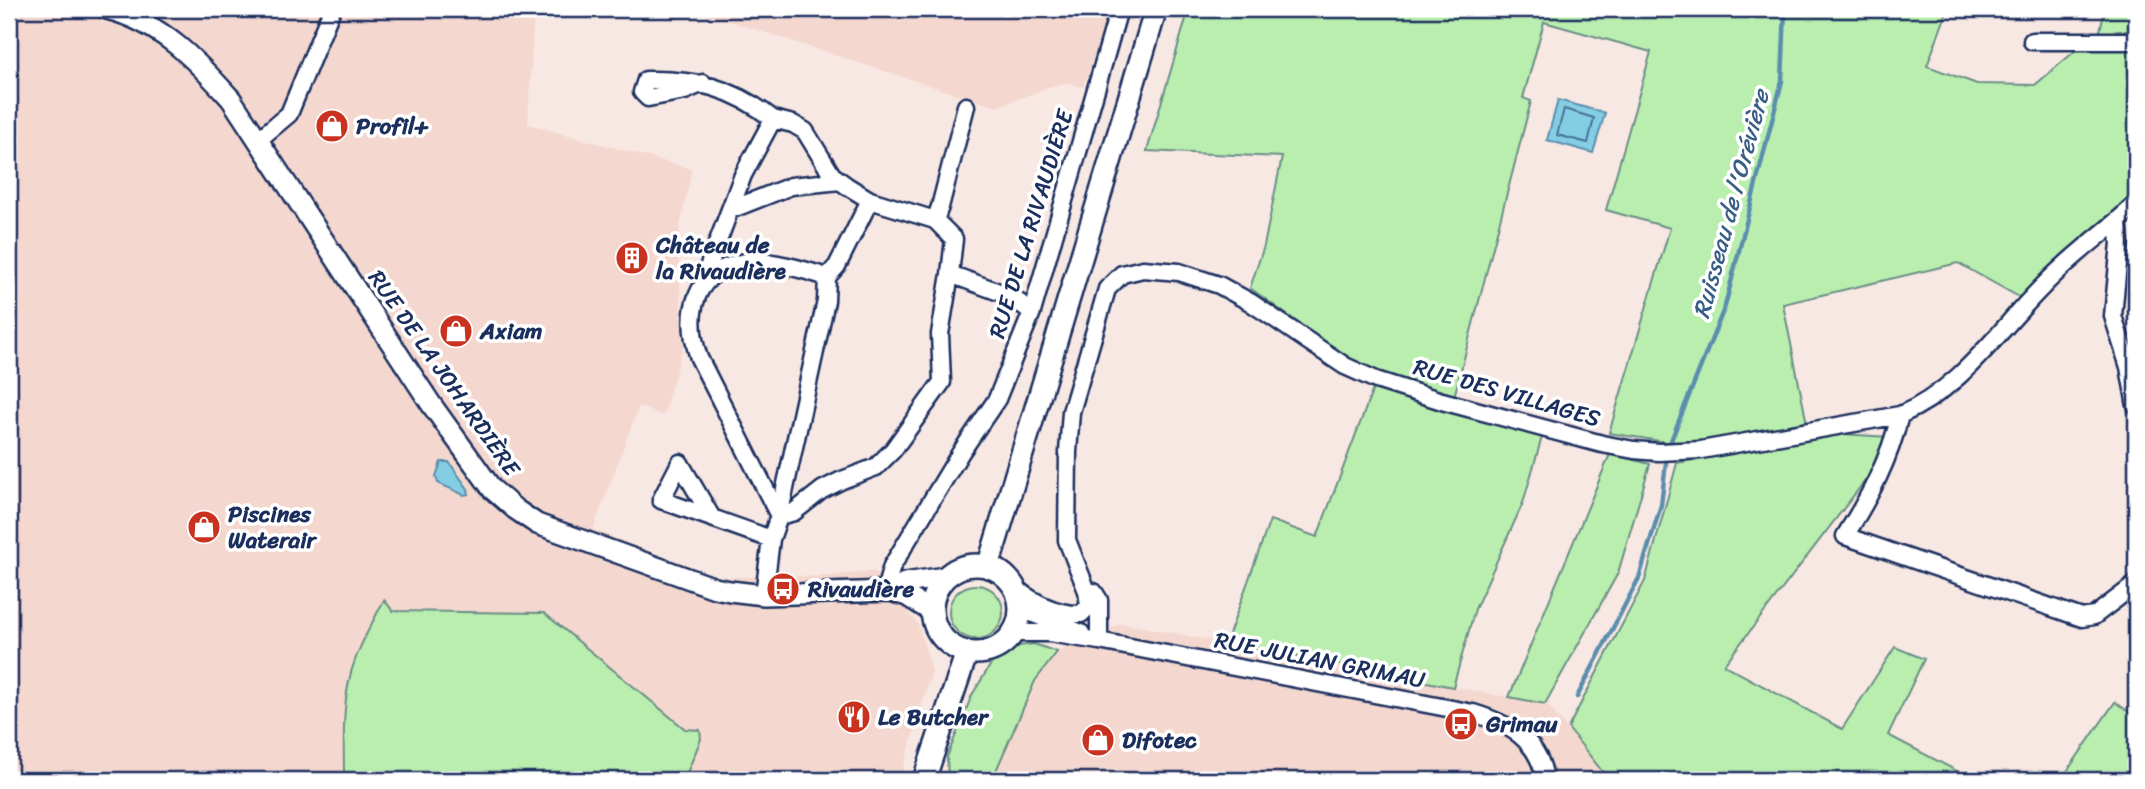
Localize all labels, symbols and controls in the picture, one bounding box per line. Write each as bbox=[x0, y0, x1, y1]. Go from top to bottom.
water label: Ruisseau de l'Orévière bbox=[1680, 82, 1782, 323]
street label: RUE DE LA RIVAUDIÈRE bbox=[977, 103, 1086, 343]
place label: Profil+ bbox=[356, 106, 429, 147]
shop icon: Profil+ bbox=[313, 107, 351, 145]
place label: Château de la Rivaudière bbox=[655, 225, 787, 292]
building icon: Château de la Rivaudière bbox=[613, 239, 651, 277]
street label: RUE DE LA JOHARDIÈRE bbox=[357, 261, 532, 486]
place label: Axiam bbox=[479, 311, 543, 352]
shop icon: Axiam bbox=[437, 312, 475, 350]
street label: RUE DES VILLAGES bbox=[1408, 347, 1606, 439]
place label: Piscines Waterair bbox=[228, 494, 317, 561]
shop icon: Piscines Waterair bbox=[185, 508, 223, 546]
place label: Rivaudière bbox=[807, 569, 915, 610]
bus stop icon: Rivaudière bbox=[764, 570, 802, 608]
street label: RUE JULIAN GRIMAU bbox=[1211, 619, 1429, 701]
place label: Le Butcher bbox=[878, 697, 990, 738]
restaurant icon: Le Butcher bbox=[835, 698, 873, 736]
place label: Grimau bbox=[1485, 704, 1558, 745]
bus stop icon: Grimau bbox=[1442, 705, 1480, 743]
place label: Difotec bbox=[1122, 720, 1197, 761]
shop icon: Difotec bbox=[1079, 721, 1117, 759]

